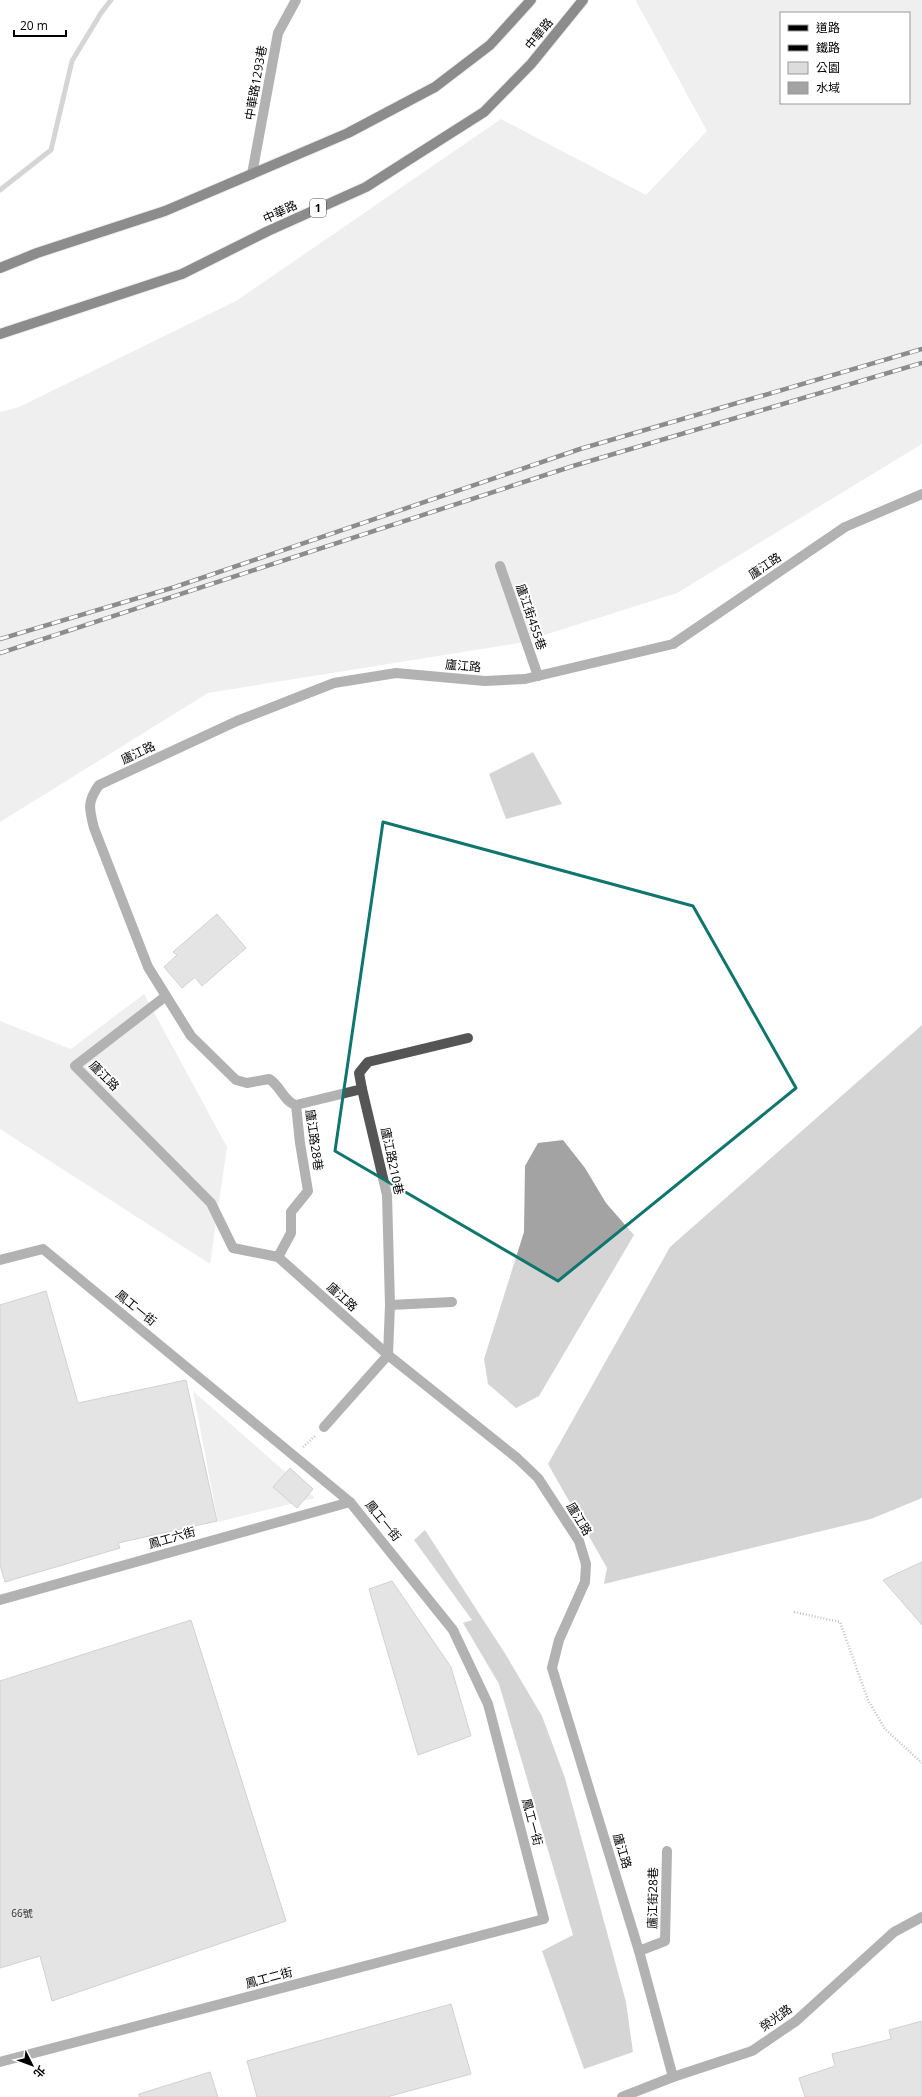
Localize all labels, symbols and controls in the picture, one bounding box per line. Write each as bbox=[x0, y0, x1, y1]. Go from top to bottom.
scale bar bbox=[14, 12, 66, 38]
legend bbox=[780, 12, 910, 104]
street label: 中華路 bbox=[521, 14, 557, 53]
text: 20 m bbox=[20, 17, 48, 34]
text: 道路 bbox=[816, 19, 840, 36]
text: 鐵路 bbox=[816, 39, 840, 56]
street label: 中華路1293巷 bbox=[241, 44, 270, 122]
text: 公園 bbox=[816, 59, 840, 76]
text: 水域 bbox=[816, 79, 840, 96]
street label: 中華路 bbox=[260, 196, 300, 227]
road number: 1 bbox=[310, 199, 326, 217]
street label: 廬江路 bbox=[745, 548, 784, 583]
street label: 廬江街455巷 bbox=[512, 582, 551, 652]
street label: 廬江路 bbox=[444, 655, 482, 676]
street label: 廬江路 bbox=[118, 737, 158, 768]
street label: 廬江路 bbox=[86, 1057, 123, 1094]
street label: 廬江路28巷 bbox=[302, 1108, 327, 1172]
street label: 廬江路210巷 bbox=[377, 1126, 408, 1196]
street label: 廬江路 bbox=[323, 1278, 361, 1315]
street label: 鳳工一街 bbox=[112, 1286, 160, 1329]
street label: 鳳工一街 bbox=[362, 1497, 405, 1545]
street label: 廬江路 bbox=[563, 1499, 596, 1539]
street label: 鳳工六街 bbox=[146, 1523, 197, 1552]
street label: 鳳工一街 bbox=[518, 1796, 547, 1847]
street label: 廬江路 bbox=[609, 1831, 636, 1871]
street label: 廬江街28巷 bbox=[643, 1867, 662, 1929]
house number: 66號 bbox=[11, 1906, 33, 1920]
street label: 鳳工二街 bbox=[243, 1963, 294, 1992]
street label: 榮光路 bbox=[756, 2000, 795, 2035]
north arrow bbox=[12, 2045, 52, 2085]
text: 北 bbox=[31, 2063, 49, 2081]

